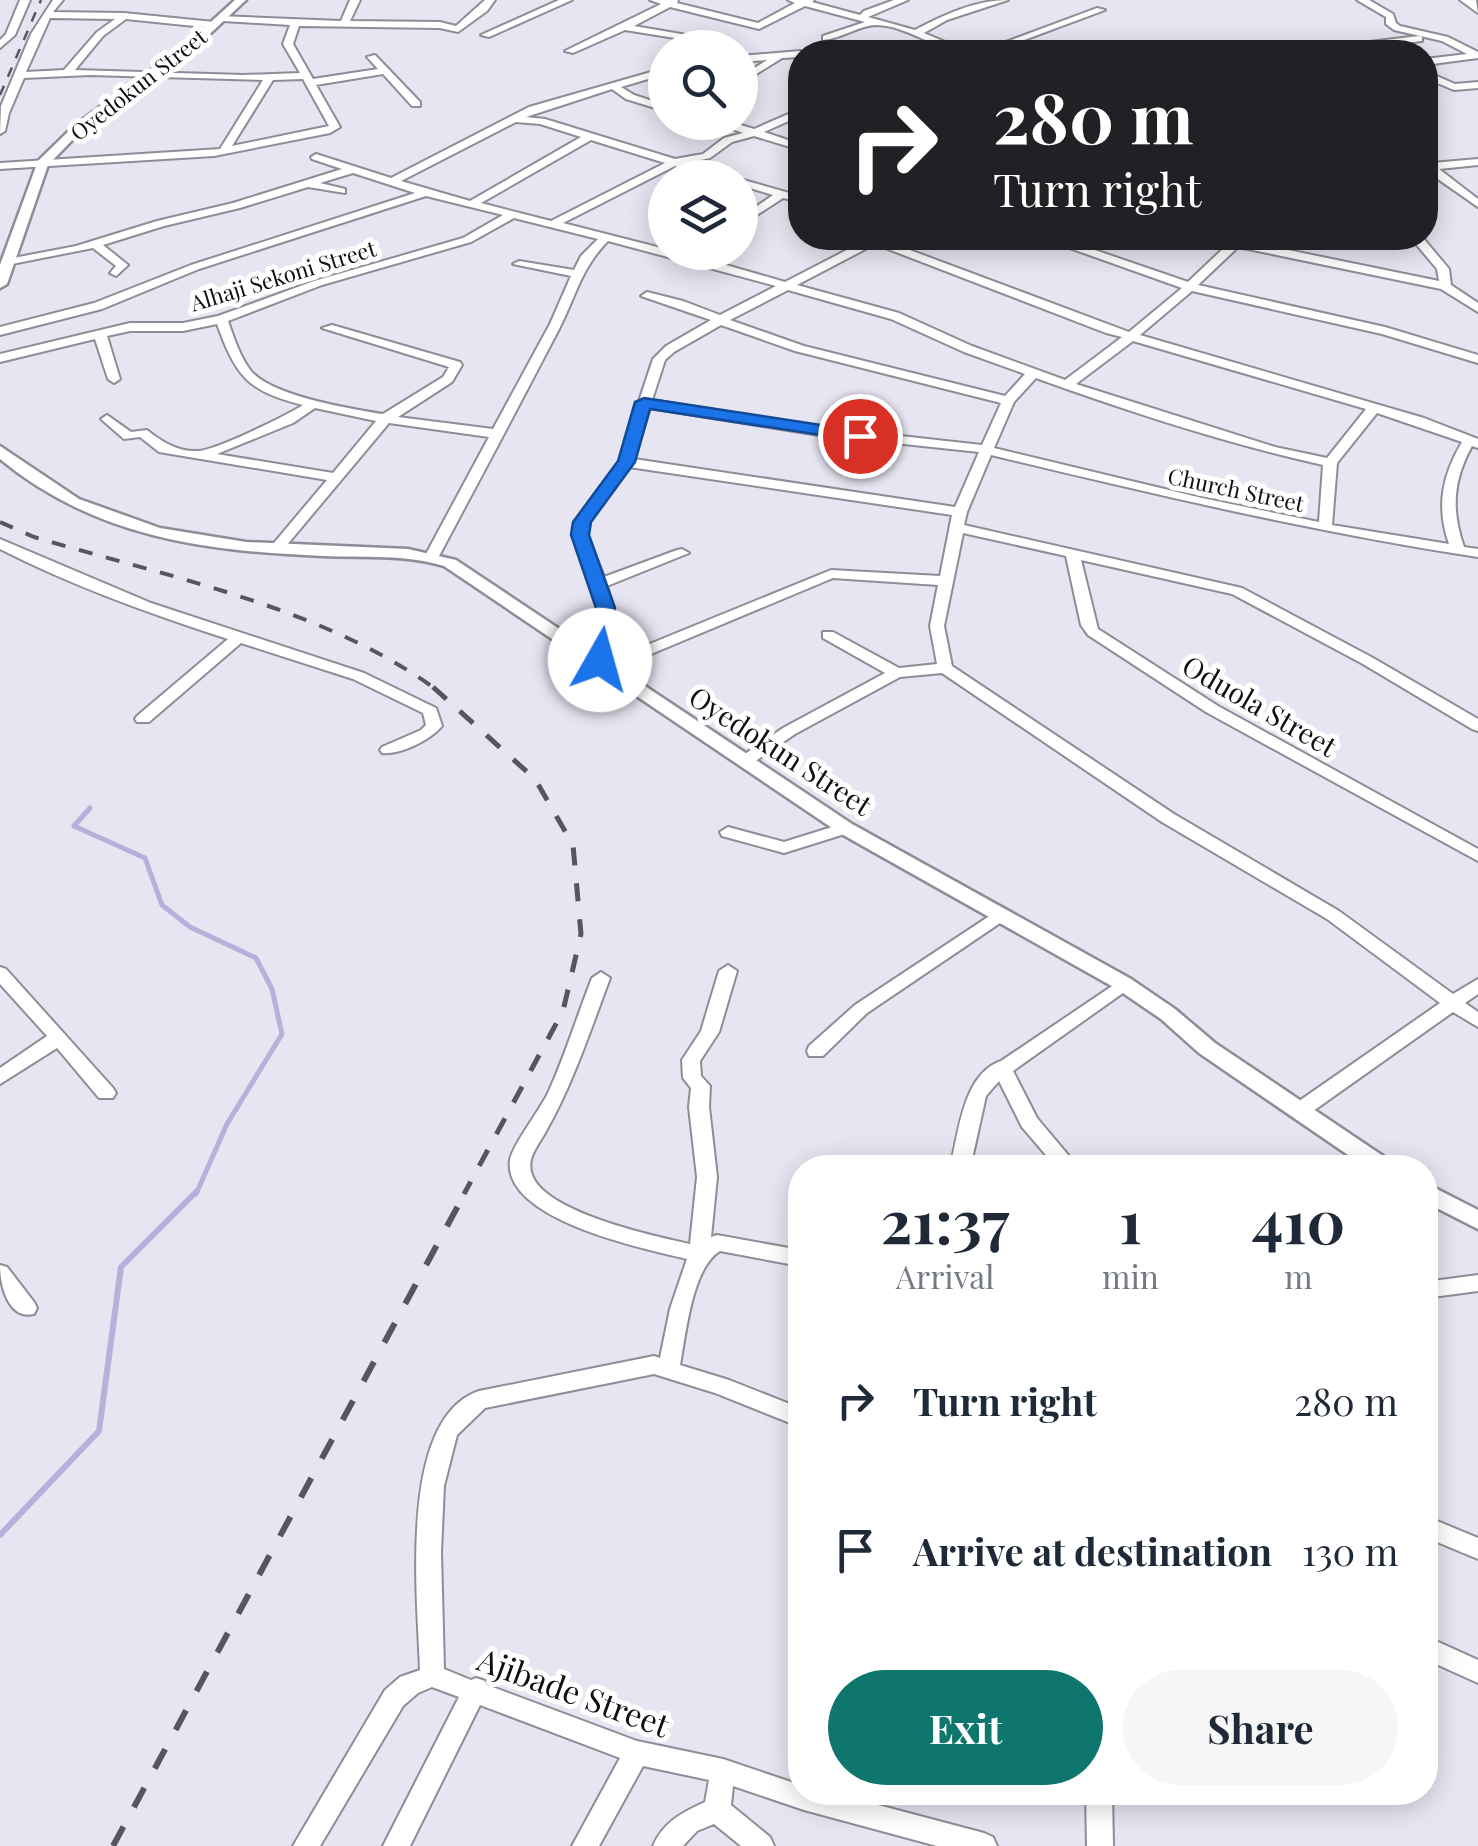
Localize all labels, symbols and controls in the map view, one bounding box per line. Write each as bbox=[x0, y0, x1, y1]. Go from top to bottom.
street label: Oyedokun Street bbox=[64, 20, 213, 147]
map controls bbox=[648, 30, 758, 270]
button: search bbox=[648, 30, 758, 140]
text: 280 m bbox=[993, 68, 1194, 162]
icon: right bbox=[828, 80, 958, 210]
text: Turn right bbox=[993, 158, 1201, 218]
button: layers bbox=[648, 160, 758, 270]
street label: Alhaji Sekoni Street bbox=[186, 232, 381, 318]
pin bbox=[818, 394, 903, 479]
icon: arrive bbox=[833, 409, 888, 464]
street label: Church Street bbox=[1165, 460, 1308, 518]
position arrow bbox=[548, 608, 652, 712]
street label: Oduola Street bbox=[1176, 646, 1345, 765]
street label: Oyedokun Street bbox=[683, 677, 880, 823]
text: 21:37 bbox=[881, 1179, 1009, 1259]
text: 1 bbox=[1119, 1179, 1142, 1259]
text: 410 bbox=[1252, 1179, 1345, 1259]
text: Arrival bbox=[896, 1254, 994, 1297]
text: min bbox=[1102, 1254, 1159, 1297]
text: m bbox=[1284, 1254, 1313, 1297]
icon: right bbox=[828, 1373, 883, 1428]
text: Turn right bbox=[913, 1375, 1097, 1426]
text: 280 m bbox=[1294, 1375, 1398, 1426]
icon: arrive bbox=[828, 1523, 883, 1578]
text: Arrive at destination bbox=[913, 1525, 1272, 1576]
text: 130 m bbox=[1302, 1525, 1399, 1576]
street label: Ajibade Street bbox=[471, 1636, 676, 1746]
button: Exit bbox=[828, 1670, 1103, 1785]
button: Share bbox=[1123, 1670, 1398, 1785]

